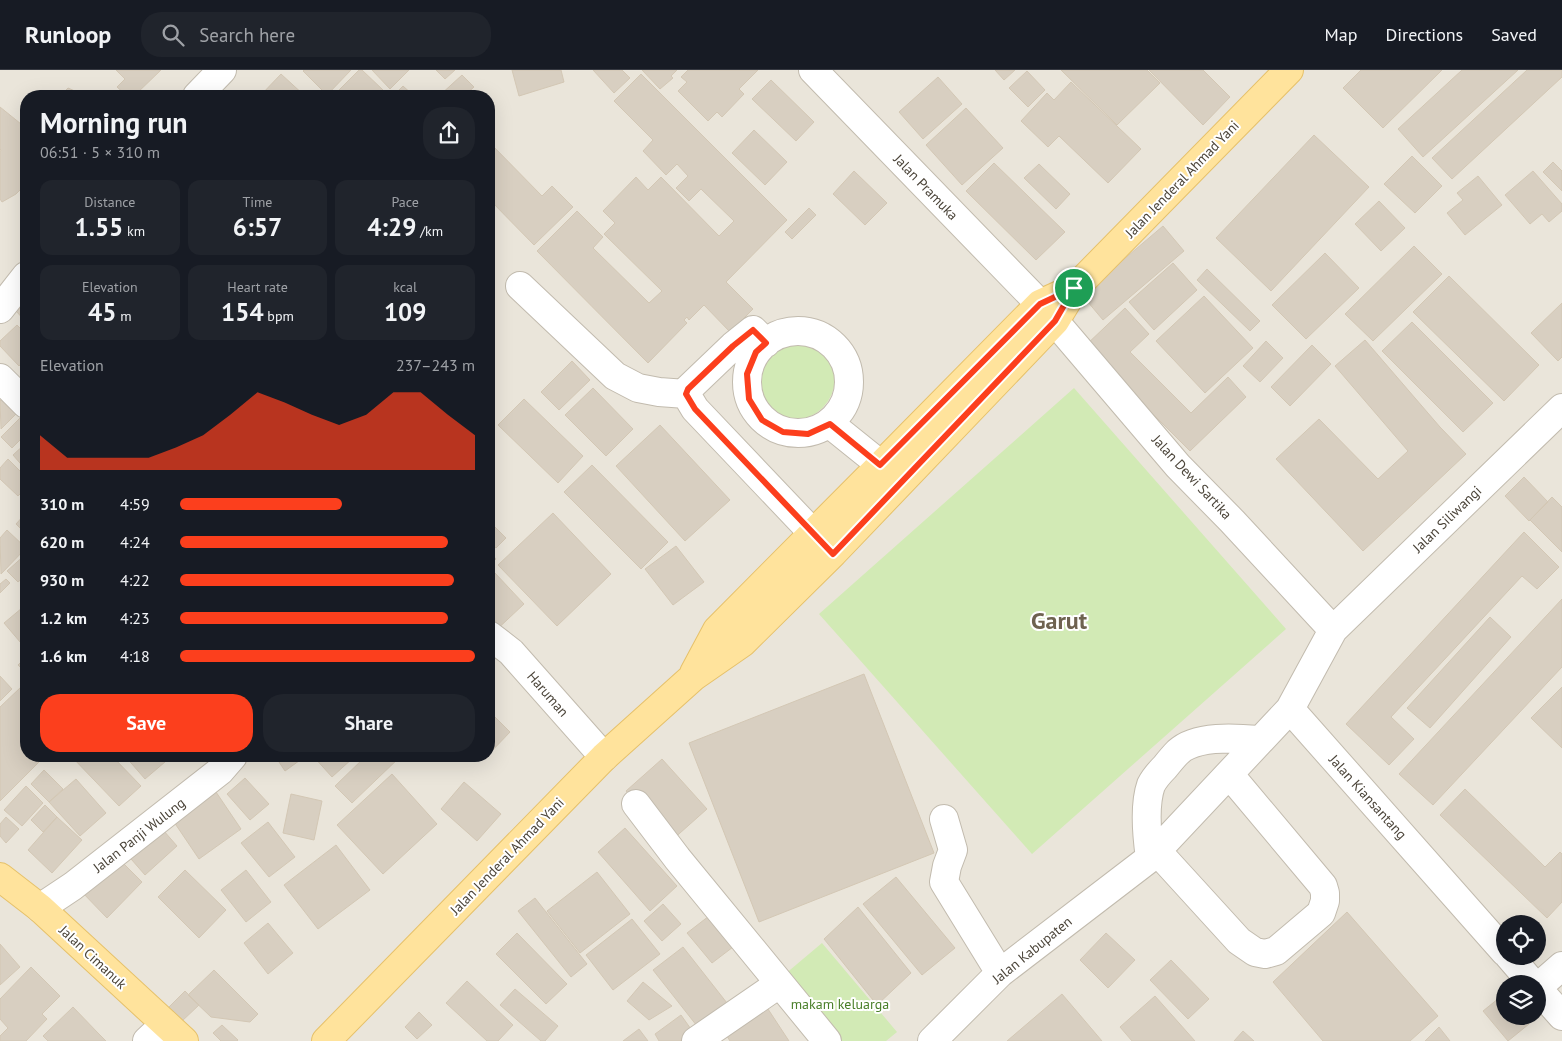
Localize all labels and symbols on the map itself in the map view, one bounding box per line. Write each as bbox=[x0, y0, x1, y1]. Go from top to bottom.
street label: Jalan Jenderal Ahmad Yani bbox=[1121, 117, 1243, 242]
street label: Jalan Pramuka bbox=[889, 149, 962, 224]
pin bbox=[1053, 267, 1095, 309]
street label: Jalan Dewi Sartika bbox=[1148, 430, 1236, 523]
street label: Jalan Siliwangi bbox=[1408, 482, 1485, 557]
district label: Garut bbox=[1031, 605, 1088, 636]
street label: Haruman bbox=[523, 667, 573, 721]
street label: Jalan Kiansantang bbox=[1325, 750, 1411, 843]
street label: Jalan Panji Wulung bbox=[89, 794, 189, 877]
street label: Jalan Jenderal Ahmad Yani bbox=[446, 794, 568, 919]
street label: Jalan Kabupaten bbox=[988, 912, 1076, 988]
street label: Jalan Cimanuk bbox=[55, 921, 131, 993]
park label: makam keluarga bbox=[791, 995, 889, 1013]

